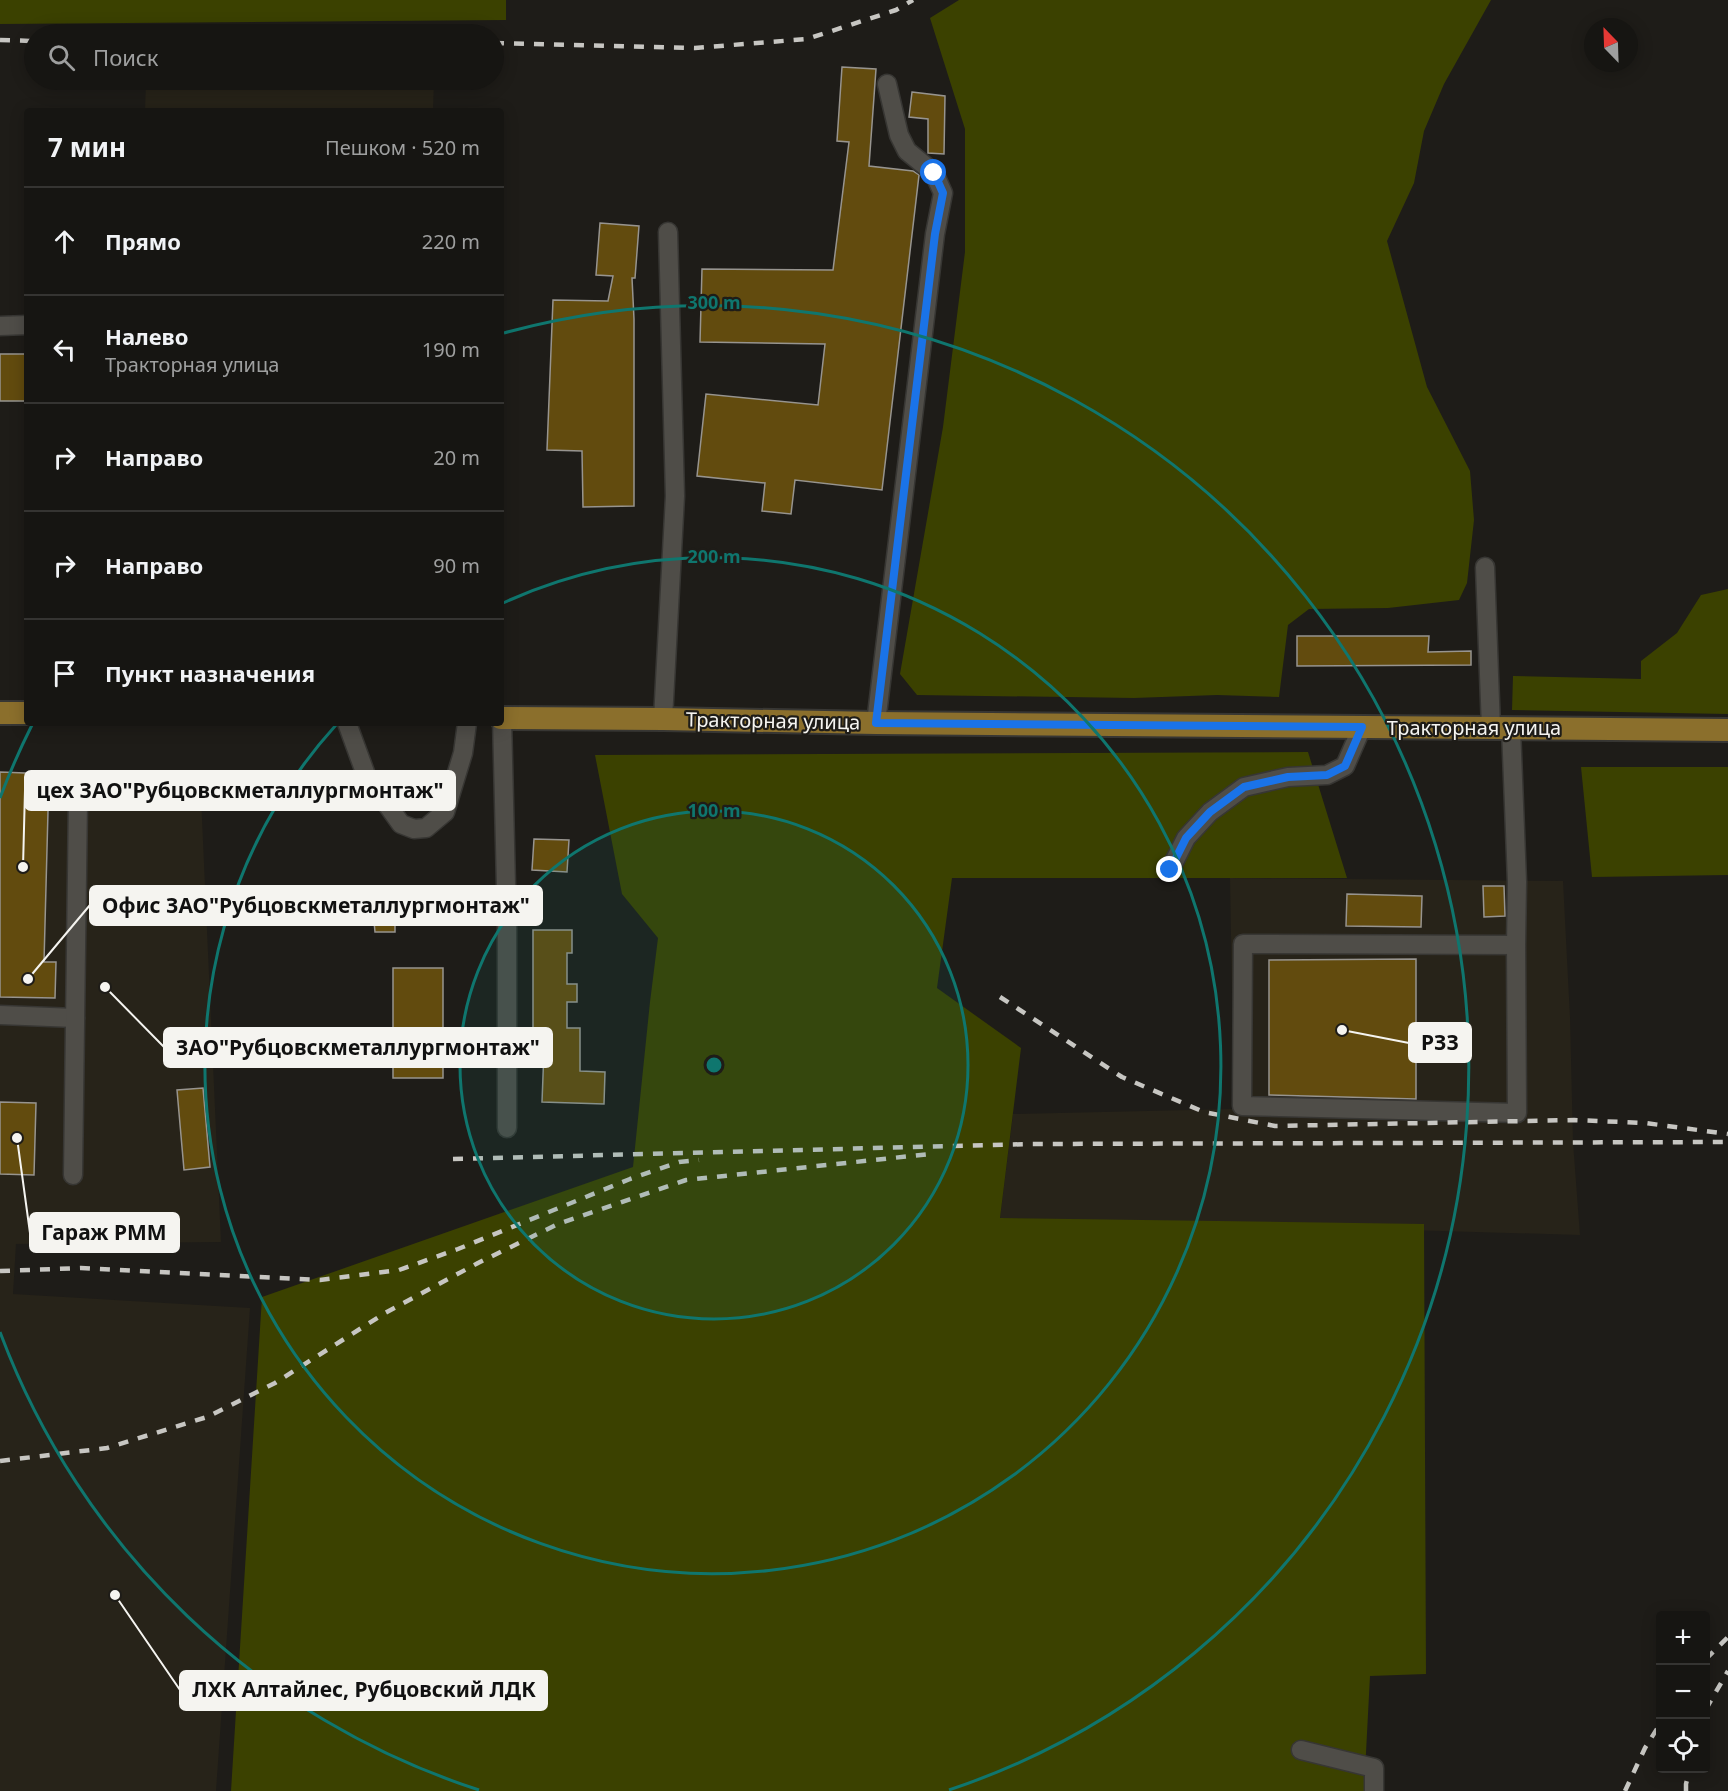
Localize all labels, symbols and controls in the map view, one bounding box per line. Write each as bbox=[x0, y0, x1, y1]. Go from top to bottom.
north arrow bbox=[1584, 18, 1638, 72]
search box bbox=[24, 24, 504, 90]
icon: search bbox=[45, 41, 78, 74]
text: Поиск bbox=[93, 42, 158, 72]
text: 7 мин bbox=[48, 129, 126, 165]
text: Пешком · 520 m bbox=[325, 134, 480, 161]
route start bbox=[920, 159, 946, 185]
icon: ahead bbox=[48, 225, 81, 258]
text: Прямо bbox=[105, 226, 181, 256]
text: 220 m bbox=[422, 228, 480, 255]
text: 300 m bbox=[687, 290, 741, 314]
text: Налево bbox=[105, 321, 188, 351]
icon: left bbox=[48, 333, 81, 366]
text: 190 m bbox=[422, 336, 480, 363]
text: Тракторная улица bbox=[105, 351, 279, 378]
icon: right bbox=[48, 441, 81, 474]
text: Направо bbox=[105, 442, 203, 472]
text: 20 m bbox=[433, 444, 480, 471]
text: 200 m bbox=[687, 544, 741, 568]
icon: right bbox=[48, 549, 81, 582]
text: Направо bbox=[105, 550, 203, 580]
text: 90 m bbox=[433, 552, 480, 579]
icon: arrive bbox=[48, 657, 81, 690]
text: Пункт назначения bbox=[105, 658, 315, 688]
street label: Тракторная улица bbox=[686, 705, 860, 736]
street label: Тракторная улица bbox=[1387, 714, 1561, 741]
callout: цех ЗАО"Рубцовскметаллургмонтаж" bbox=[25, 771, 455, 810]
text: цех ЗАО"Рубцовскметаллургмонтаж" bbox=[37, 776, 443, 804]
text: 100 m bbox=[687, 798, 741, 822]
route end bbox=[1156, 856, 1182, 882]
callout: Офис ЗАО"Рубцовскметаллургмонтаж" bbox=[90, 886, 542, 925]
text: Офис ЗАО"Рубцовскметаллургмонтаж" bbox=[102, 891, 530, 919]
callout: РЗЗ bbox=[1409, 1023, 1471, 1062]
callout: ЗАО"Рубцовскметаллургмонтаж" bbox=[164, 1028, 552, 1067]
text: РЗЗ bbox=[1421, 1028, 1459, 1056]
text: ЗАО"Рубцовскметаллургмонтаж" bbox=[176, 1033, 540, 1061]
centre of rings bbox=[704, 1055, 724, 1075]
callout: Гараж РММ bbox=[30, 1213, 179, 1252]
text: Гараж РММ bbox=[41, 1218, 167, 1246]
map controls bbox=[1656, 1611, 1710, 1773]
button: + bbox=[1656, 1611, 1710, 1665]
button: − bbox=[1656, 1665, 1710, 1719]
callout: ЛХК Алтайлес, Рубцовский ЛДК bbox=[180, 1671, 547, 1710]
text: ЛХК Алтайлес, Рубцовский ЛДК bbox=[192, 1675, 536, 1703]
button: locate bbox=[1656, 1719, 1710, 1773]

